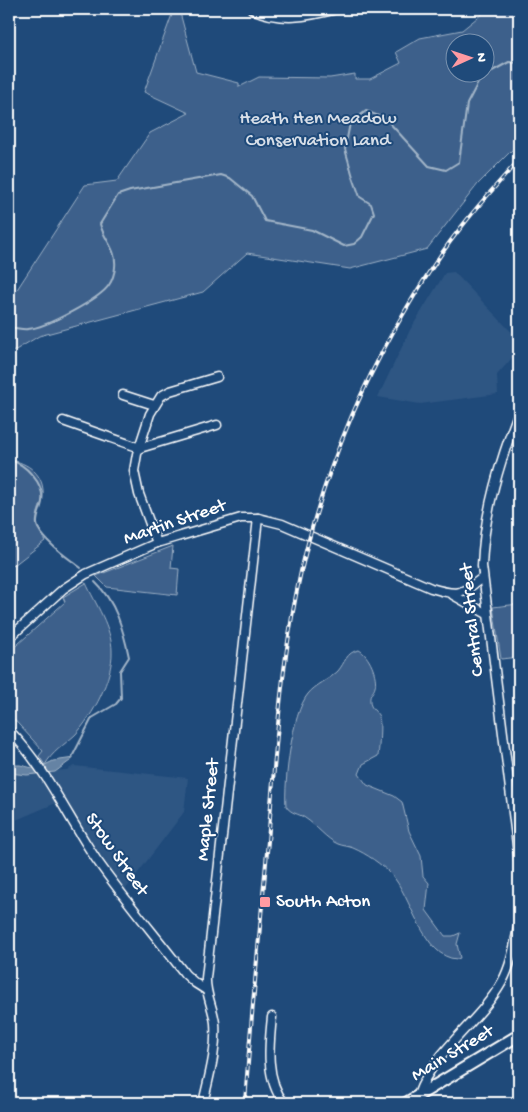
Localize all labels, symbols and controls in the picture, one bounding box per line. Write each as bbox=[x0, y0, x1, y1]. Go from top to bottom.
north arrow bbox=[446, 32, 496, 82]
text: N bbox=[472, 52, 489, 62]
park label: Heath Hen Meadow Conservation Land bbox=[239, 108, 397, 153]
street label: Martin Street bbox=[121, 494, 231, 551]
street label: Central Street bbox=[455, 560, 490, 678]
street label: Maple Street bbox=[192, 756, 226, 862]
street label: Stow Street bbox=[79, 809, 154, 903]
place label: South Acton bbox=[276, 891, 370, 914]
marker: South Acton bbox=[258, 895, 272, 909]
street label: Main Street bbox=[408, 1019, 500, 1088]

